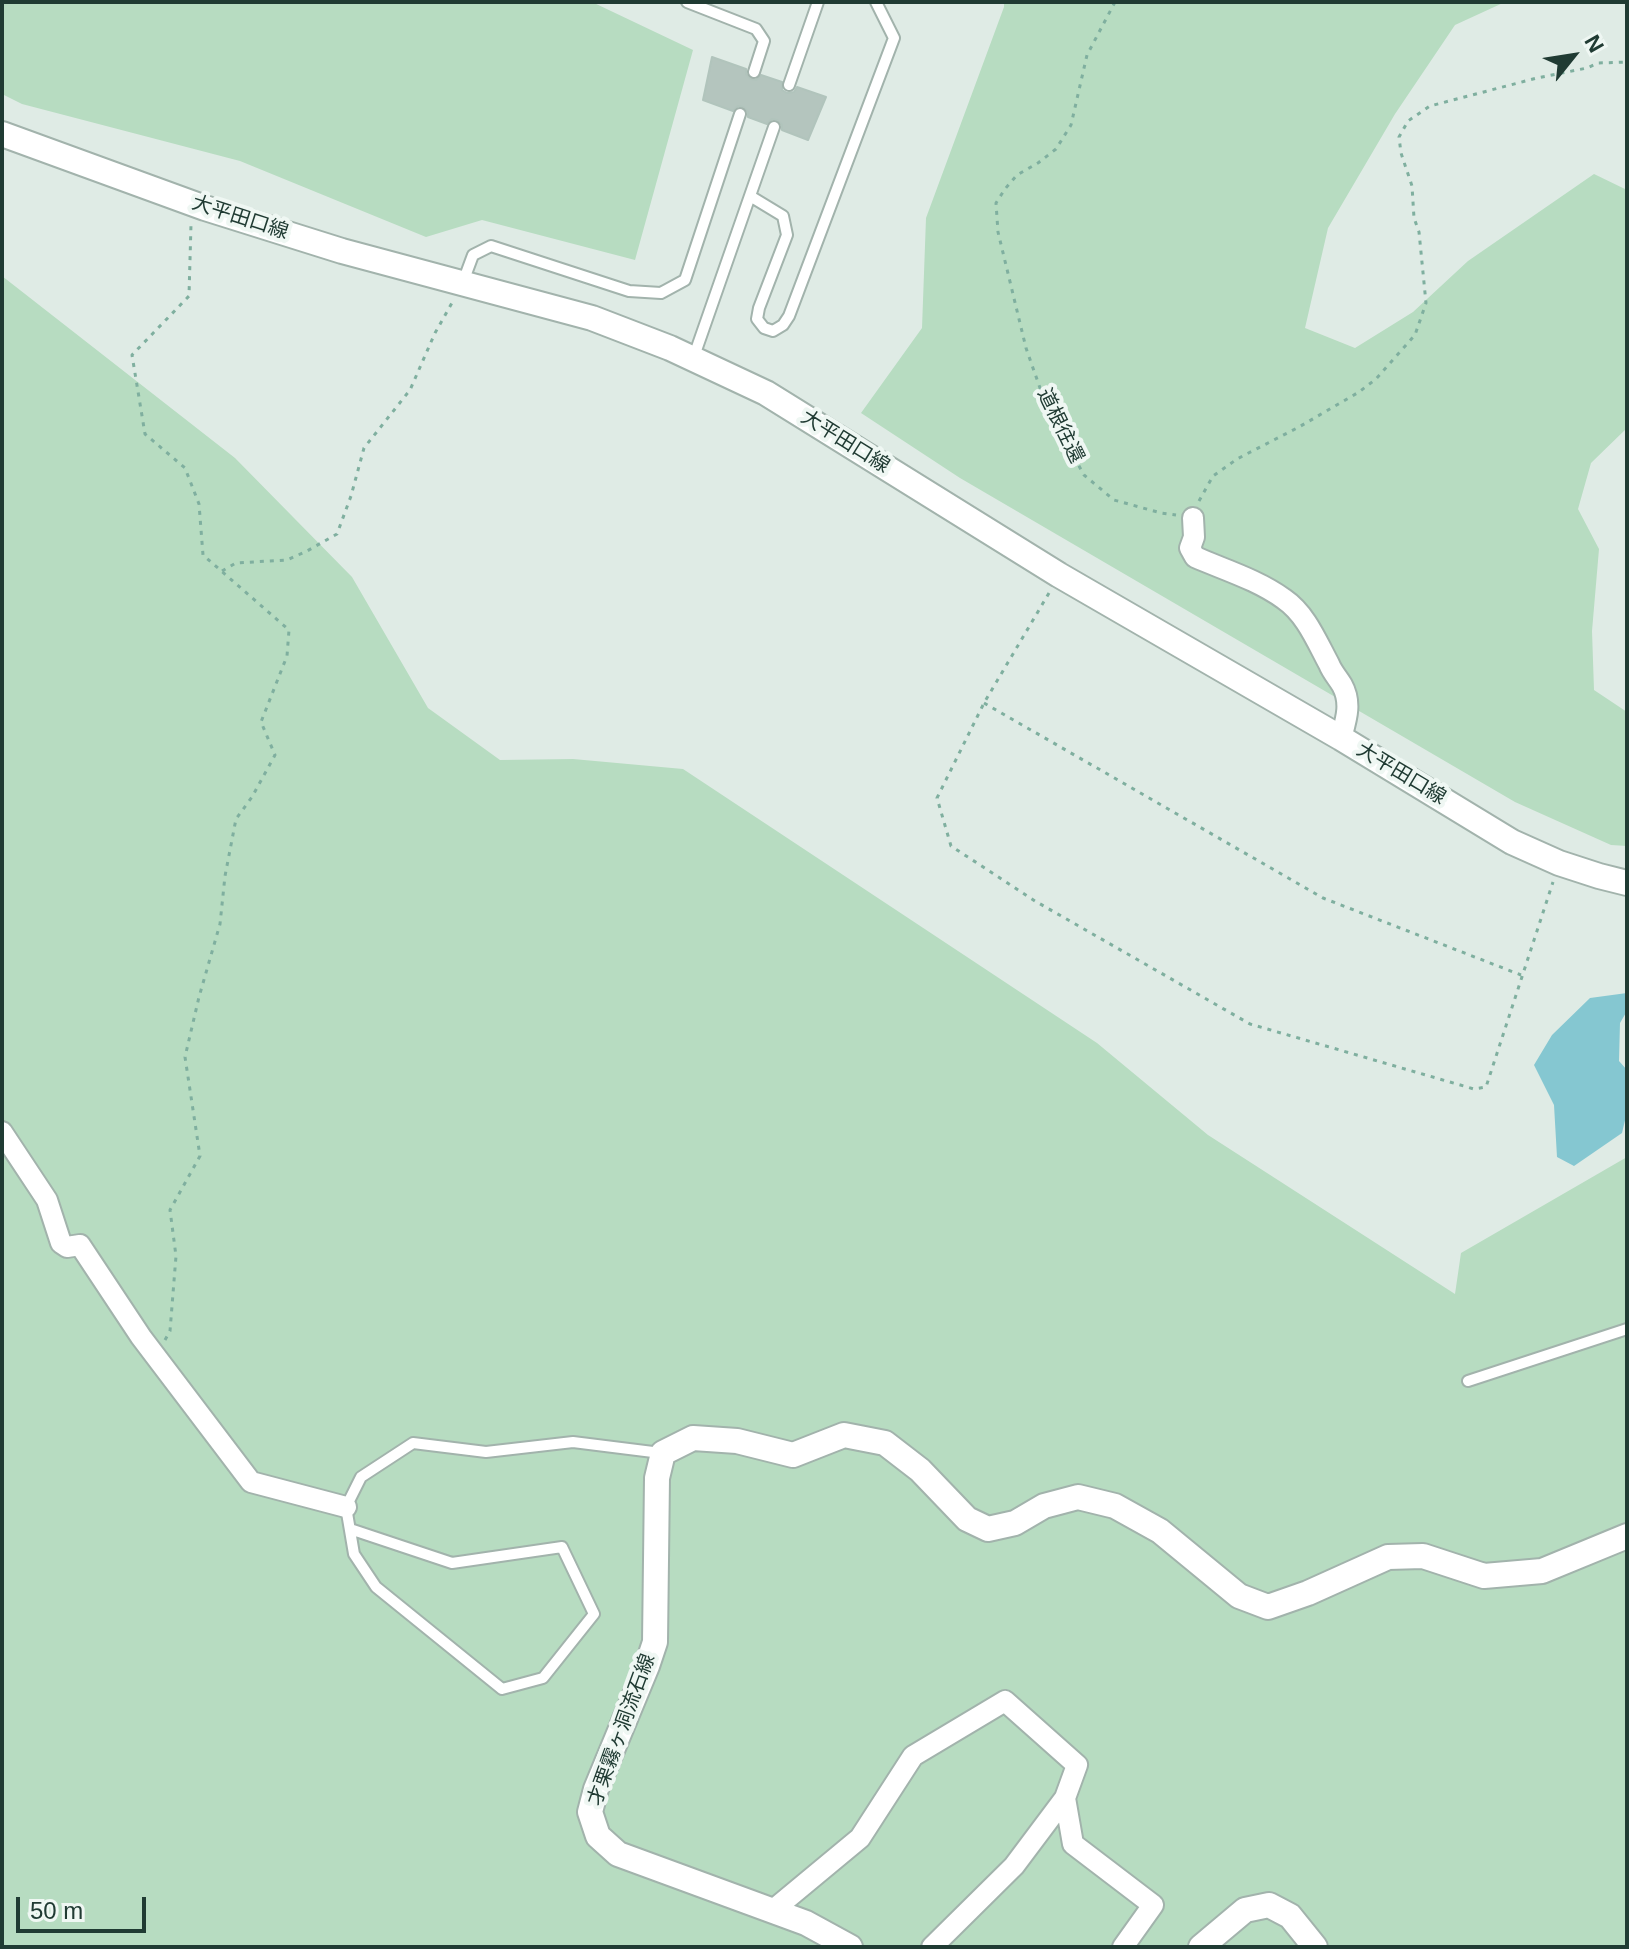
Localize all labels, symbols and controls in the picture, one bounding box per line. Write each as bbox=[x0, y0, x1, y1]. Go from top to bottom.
north arrow bbox=[1533, 16, 1613, 96]
text: N bbox=[1579, 31, 1609, 57]
street label: 大平田口線 bbox=[189, 191, 291, 245]
street label: 道根往還 bbox=[1032, 385, 1088, 467]
street label: 大平田口線 bbox=[796, 405, 894, 479]
street label: 大平田口線 bbox=[1352, 738, 1450, 810]
street label: 才栗霧ヶ洞流石線 bbox=[583, 1651, 661, 1809]
scale bar bbox=[20, 1881, 150, 1931]
text: 50 m bbox=[30, 1897, 83, 1924]

